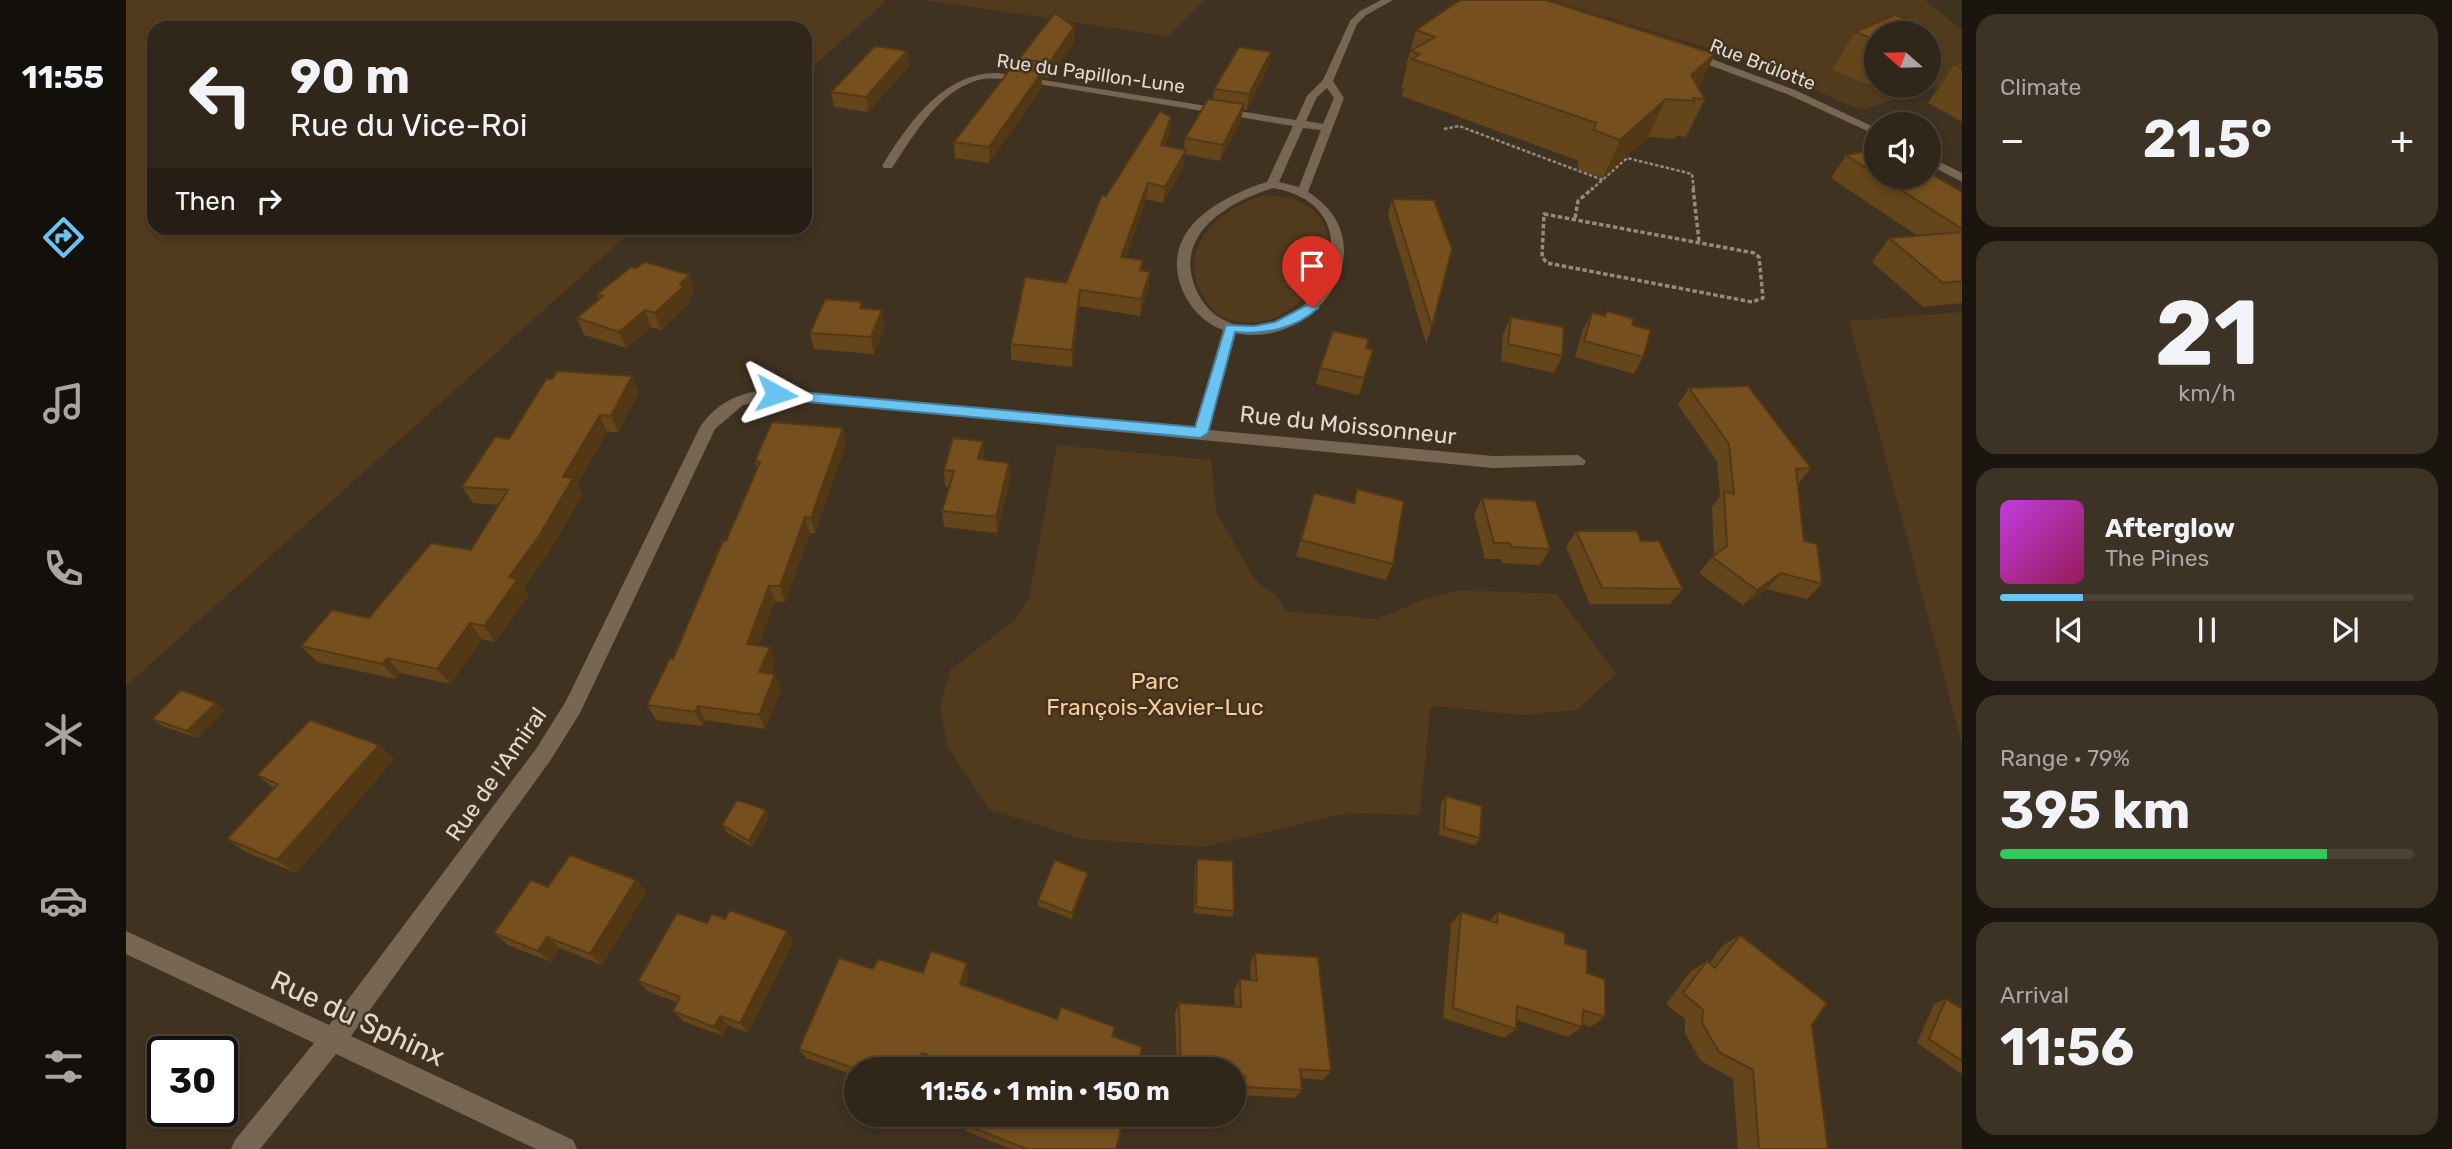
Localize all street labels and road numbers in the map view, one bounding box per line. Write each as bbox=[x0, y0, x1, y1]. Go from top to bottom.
street label: Rue Brûlotte bbox=[1707, 34, 1819, 95]
street label: Rue du Papillon-Lune bbox=[995, 49, 1186, 98]
street label: Rue du Moissonneur bbox=[1238, 400, 1458, 450]
street label: Rue de l'Amiral bbox=[440, 702, 552, 846]
street label: Rue du Sphinx bbox=[266, 964, 450, 1073]

